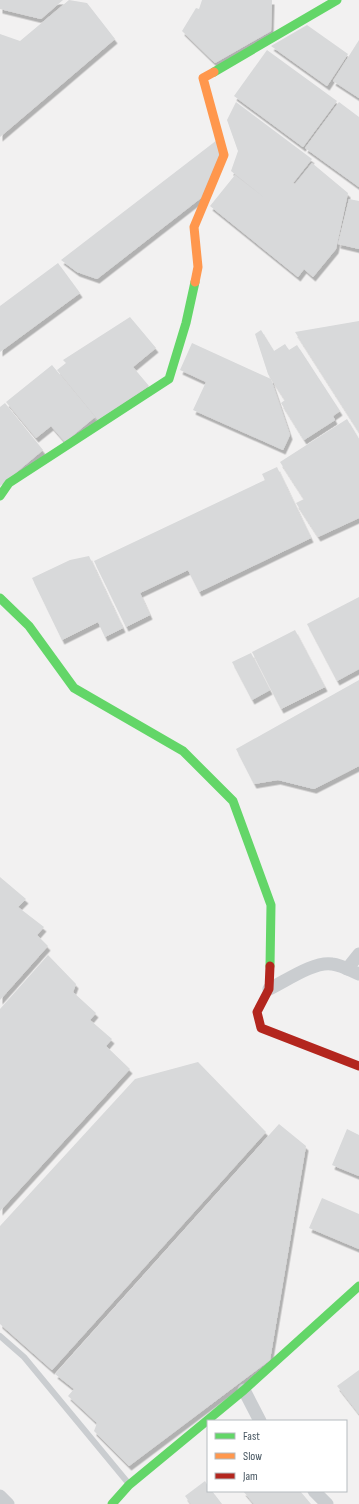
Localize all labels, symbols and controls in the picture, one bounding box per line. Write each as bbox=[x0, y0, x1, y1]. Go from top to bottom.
legend bbox=[207, 1420, 347, 1492]
text: Fast bbox=[243, 1429, 260, 1444]
text: Slow bbox=[243, 1449, 262, 1464]
text: Jam bbox=[242, 1469, 258, 1484]

